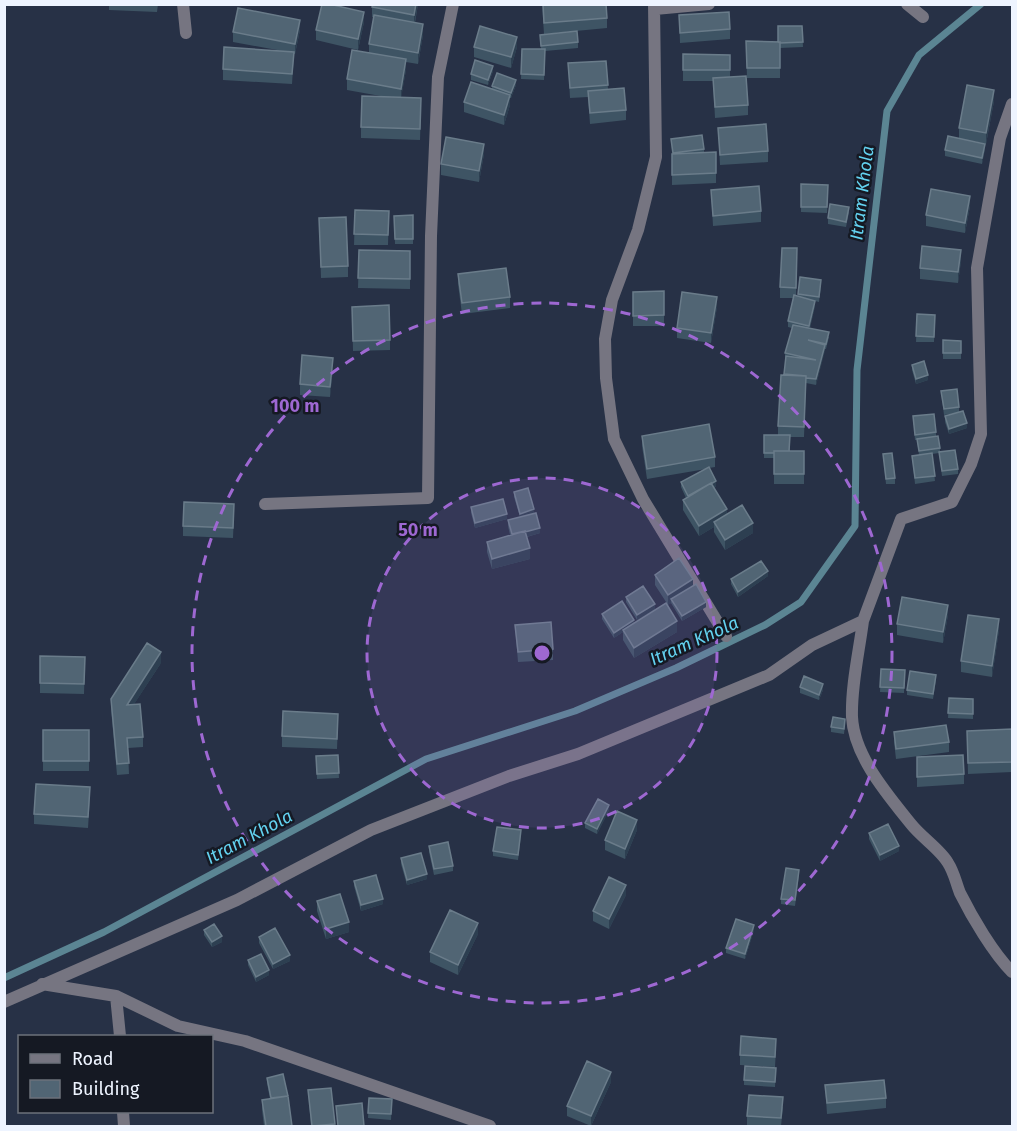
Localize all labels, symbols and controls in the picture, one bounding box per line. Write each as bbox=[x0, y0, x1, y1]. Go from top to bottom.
water label: Itram Khola bbox=[845, 145, 879, 241]
text: 100 m bbox=[271, 395, 319, 417]
text: 50 m bbox=[398, 519, 438, 541]
water label: Itram Khola bbox=[646, 612, 742, 670]
centre of rings bbox=[532, 643, 552, 663]
water label: Itram Khola bbox=[202, 805, 296, 869]
legend bbox=[18, 1035, 213, 1113]
text: Road bbox=[72, 1048, 114, 1070]
text: Building bbox=[72, 1078, 140, 1100]

